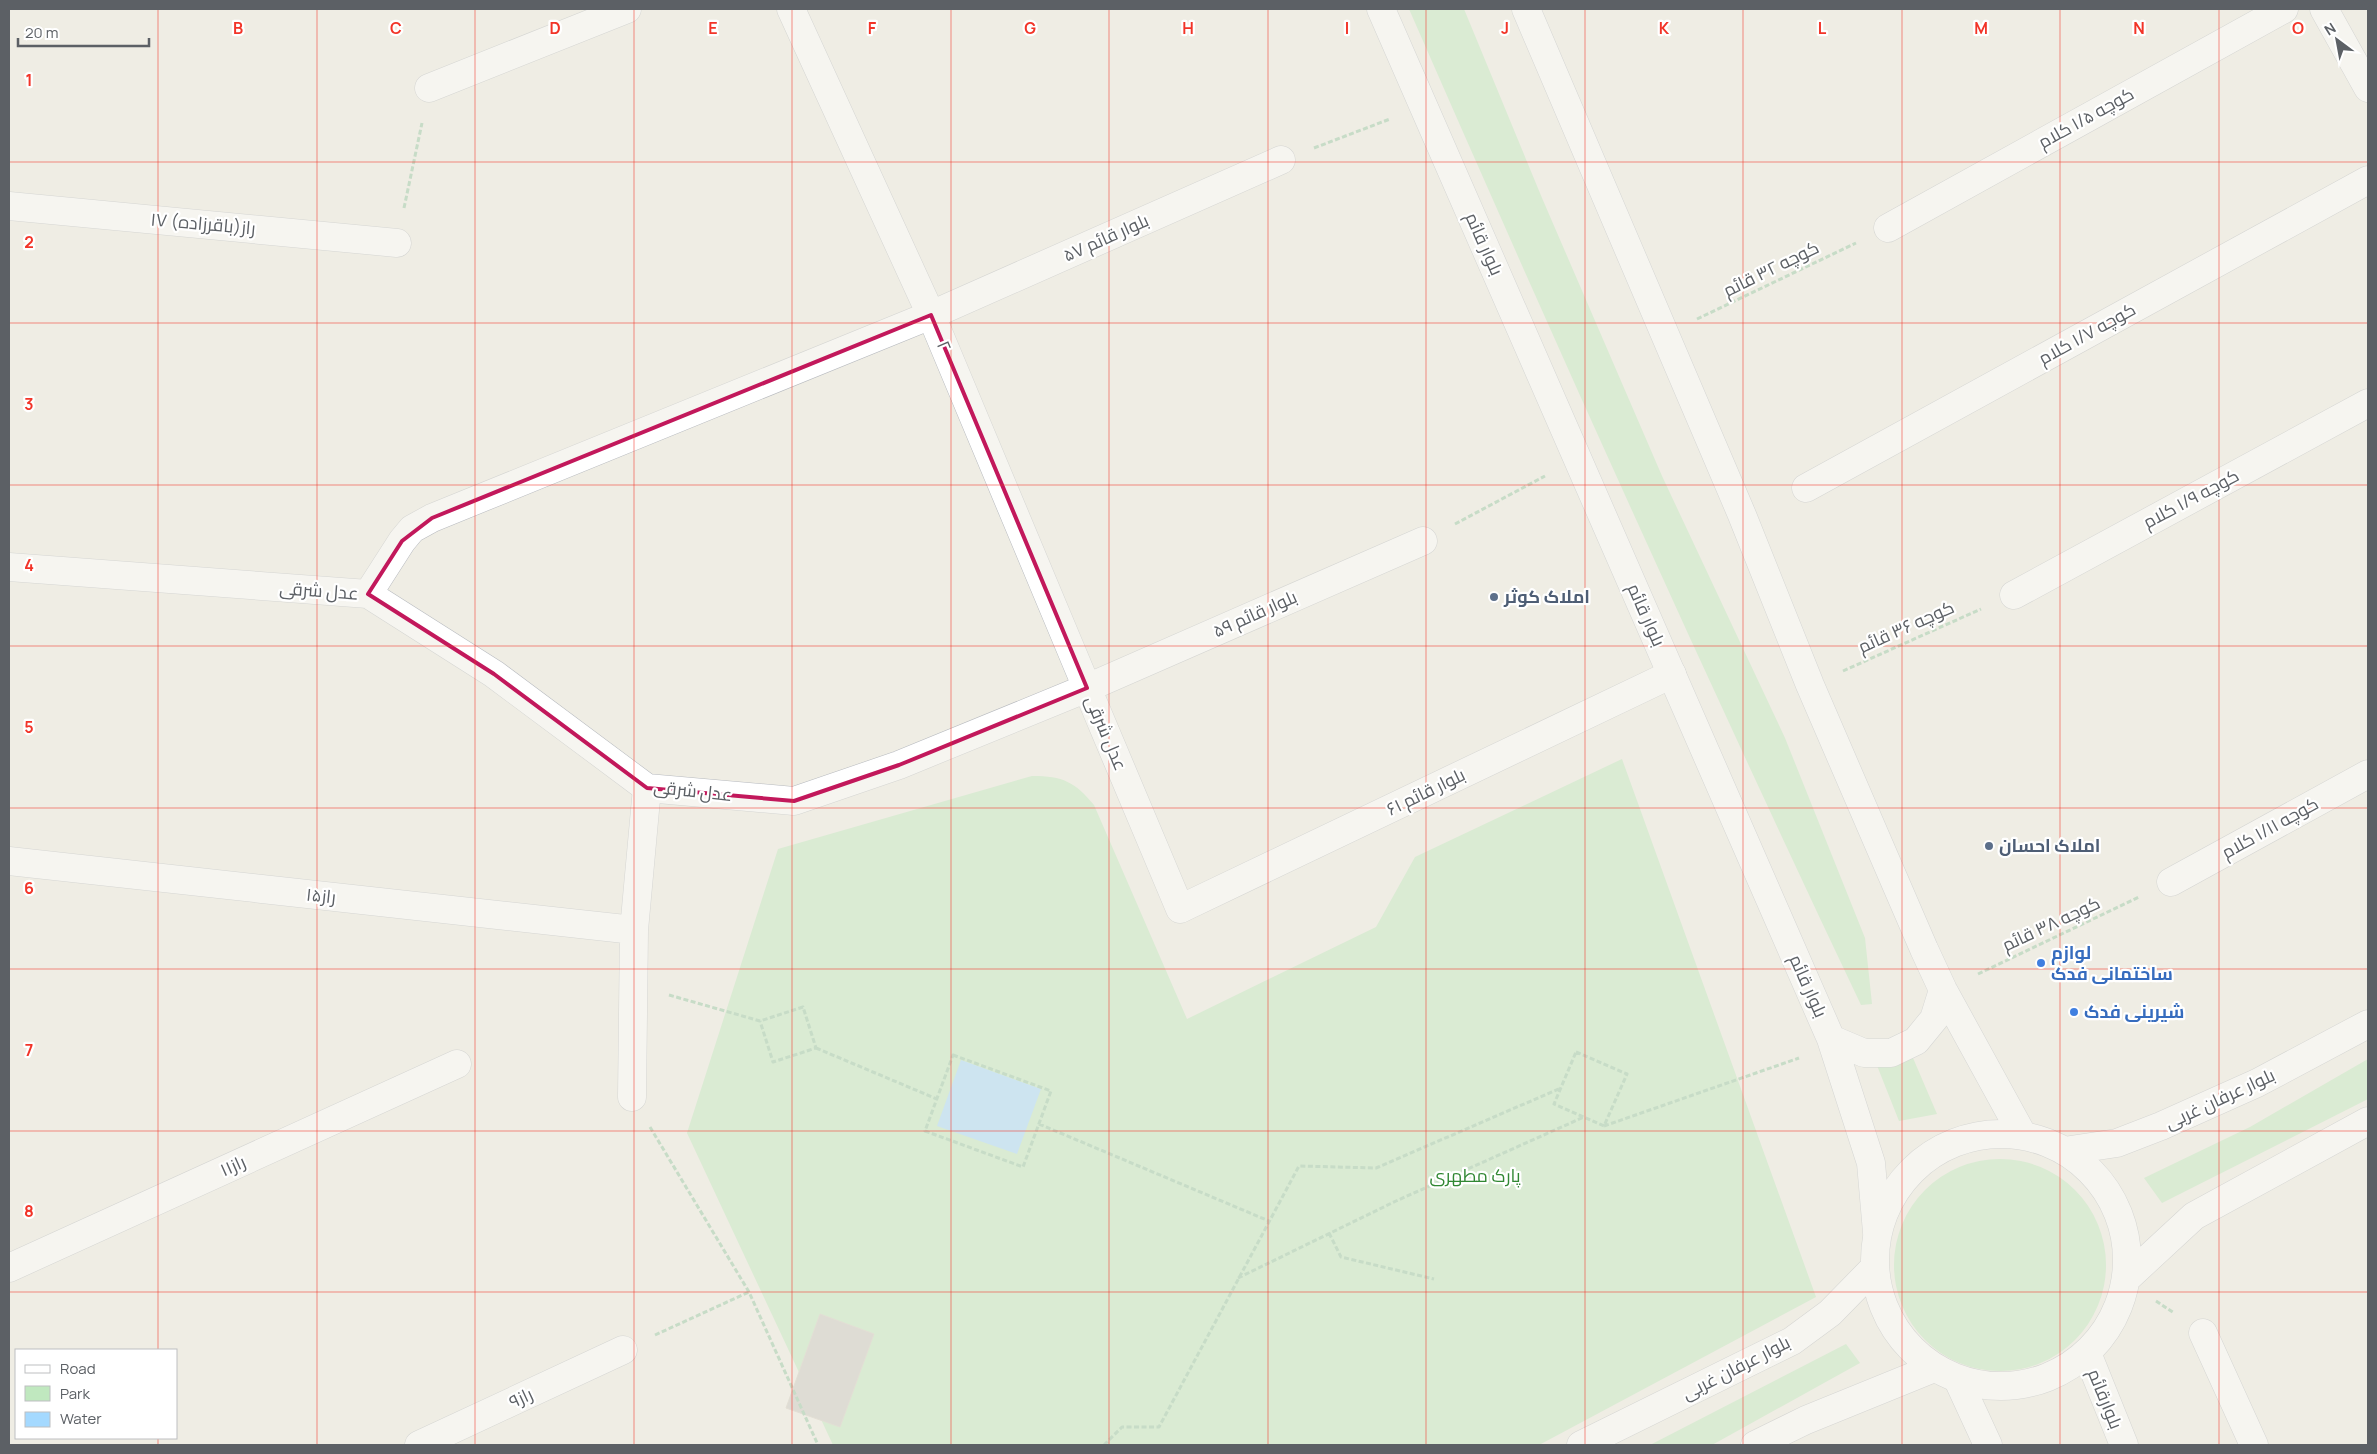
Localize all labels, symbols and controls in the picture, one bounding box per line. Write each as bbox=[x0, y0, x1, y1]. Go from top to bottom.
scale bar bbox=[18, 15, 149, 47]
north arrow bbox=[2312, 15, 2362, 65]
text: B bbox=[233, 17, 243, 39]
text: C bbox=[390, 17, 402, 39]
text: D bbox=[549, 17, 561, 39]
text: E bbox=[708, 17, 718, 39]
text: F bbox=[868, 17, 877, 39]
text: G bbox=[1024, 17, 1036, 39]
text: H bbox=[1182, 17, 1194, 39]
text: I bbox=[1345, 17, 1349, 39]
text: J bbox=[1501, 17, 1509, 39]
text: K bbox=[1659, 17, 1670, 39]
text: L bbox=[1818, 17, 1827, 39]
text: M bbox=[1974, 17, 1988, 39]
text: N bbox=[2133, 17, 2145, 39]
text: O bbox=[2292, 17, 2304, 39]
text: N bbox=[2321, 18, 2339, 39]
text: 20 m bbox=[25, 22, 58, 43]
text: 1 bbox=[25, 69, 33, 91]
street label: کوچه ۱/۵ کلام bbox=[2033, 81, 2138, 154]
street label: ۱۷ راز(باقرزاده) bbox=[150, 206, 257, 240]
street label: بلوار قائم ۵۷ bbox=[1059, 208, 1153, 268]
street label: بلوار قائم bbox=[1459, 208, 1509, 279]
text: 2 bbox=[24, 231, 34, 253]
street label: کوچه ۳۲ قائم bbox=[1719, 235, 1823, 303]
street label: کوچه ۱/۷ کلام bbox=[2034, 297, 2140, 371]
street label: ۲ bbox=[932, 337, 958, 355]
text: 3 bbox=[24, 393, 34, 415]
street label: کوچه ۱/۹ کلام bbox=[2138, 463, 2243, 534]
text: 4 bbox=[24, 554, 34, 576]
street label: عدل شرقی bbox=[279, 575, 359, 605]
street label: بلوار قائم bbox=[1621, 579, 1671, 650]
street label: بلوار قائم ۵۹ bbox=[1209, 584, 1301, 643]
place label: املاک کوثر bbox=[1503, 584, 1590, 608]
marker: املاک کوثر bbox=[1488, 591, 1500, 603]
street label: کوچه ۳۶ قائم bbox=[1854, 594, 1958, 659]
street label: عدل شرقی bbox=[1080, 692, 1133, 774]
text: 5 bbox=[24, 716, 34, 738]
street label: بلوار قائم ۶۱ bbox=[1382, 762, 1469, 821]
street label: عدل شرقی bbox=[653, 774, 734, 806]
street label: کوچه ۱/۱۱ کلام bbox=[2217, 791, 2323, 865]
place label: املاک احسان bbox=[1999, 833, 2100, 857]
marker: املاک احسان bbox=[1983, 840, 1995, 852]
text: 6 bbox=[24, 877, 34, 899]
street label: راز۱۵ bbox=[305, 882, 337, 908]
street label: کوچه ۳۸ قائم bbox=[1998, 890, 2104, 957]
place label: لوازم ساختمانی فدک bbox=[2051, 940, 2173, 985]
street label: بلوار قائم bbox=[1783, 950, 1833, 1021]
marker: لوازم ساختمانی فدک bbox=[2035, 957, 2047, 969]
place label: شیرینی فدک bbox=[2084, 999, 2184, 1023]
marker: شیرینی فدک bbox=[2068, 1006, 2080, 1018]
text: 7 bbox=[25, 1039, 33, 1061]
street label: بلوار عرفان غربی bbox=[2161, 1062, 2278, 1134]
street label: راز۱۱ bbox=[216, 1149, 249, 1181]
park label: پارک مطهری bbox=[1429, 1163, 1521, 1188]
text: 8 bbox=[24, 1200, 34, 1222]
street label: بلوار عرفان غربی bbox=[1677, 1330, 1794, 1405]
legend bbox=[15, 1349, 178, 1439]
text: Road bbox=[60, 1358, 96, 1379]
street label: بلوارقائم bbox=[2082, 1365, 2129, 1433]
street label: راز۹ bbox=[505, 1381, 536, 1413]
text: Park bbox=[60, 1383, 90, 1404]
text: Water bbox=[60, 1408, 102, 1429]

